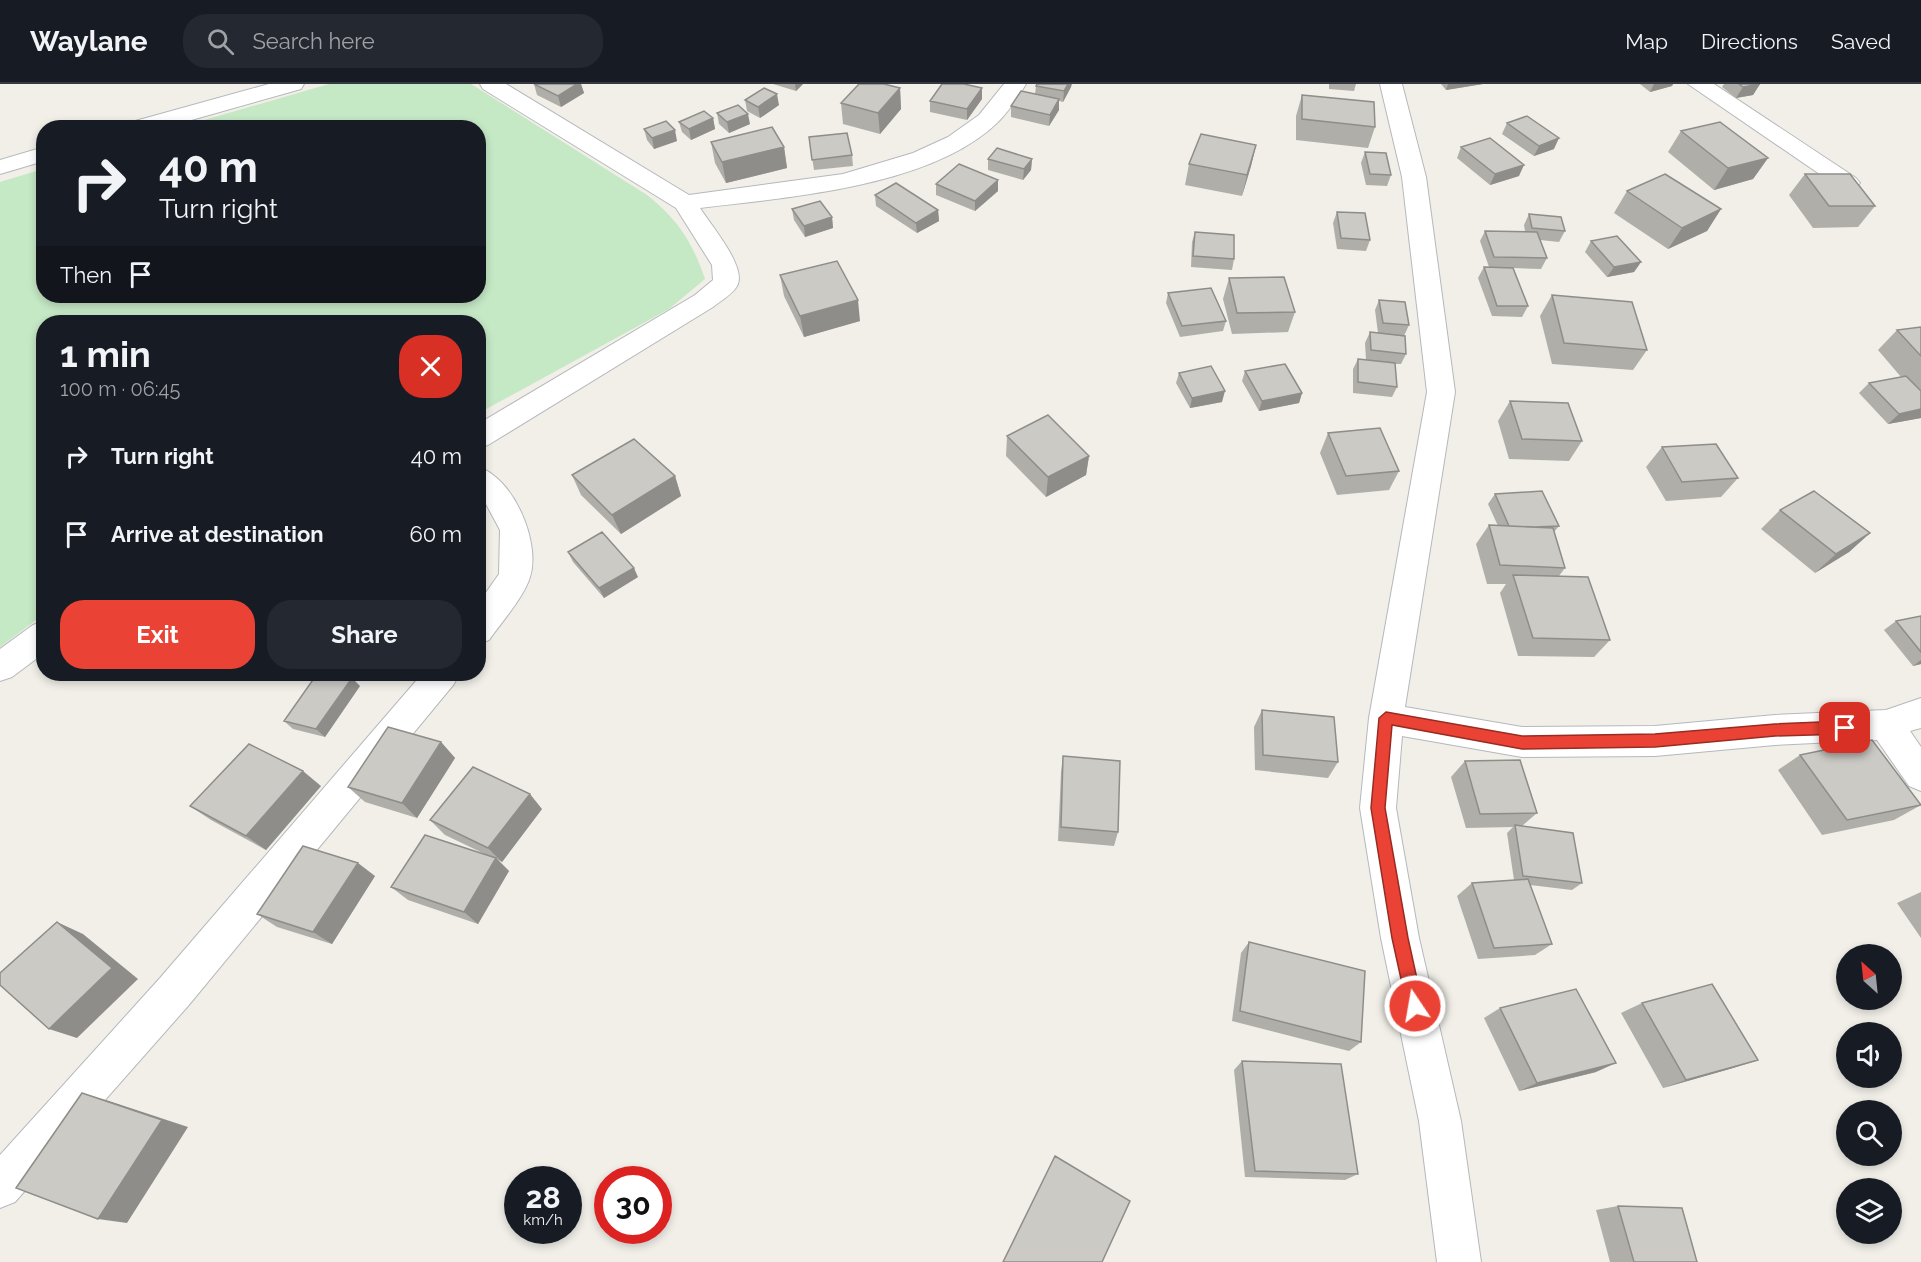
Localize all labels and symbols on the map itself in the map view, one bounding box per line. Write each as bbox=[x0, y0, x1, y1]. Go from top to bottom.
pin bbox=[1819, 702, 1870, 753]
north arrow bbox=[1836, 944, 1902, 1010]
position arrow bbox=[1383, 974, 1447, 1038]
speed limit sign: 30 bbox=[594, 1166, 672, 1244]

